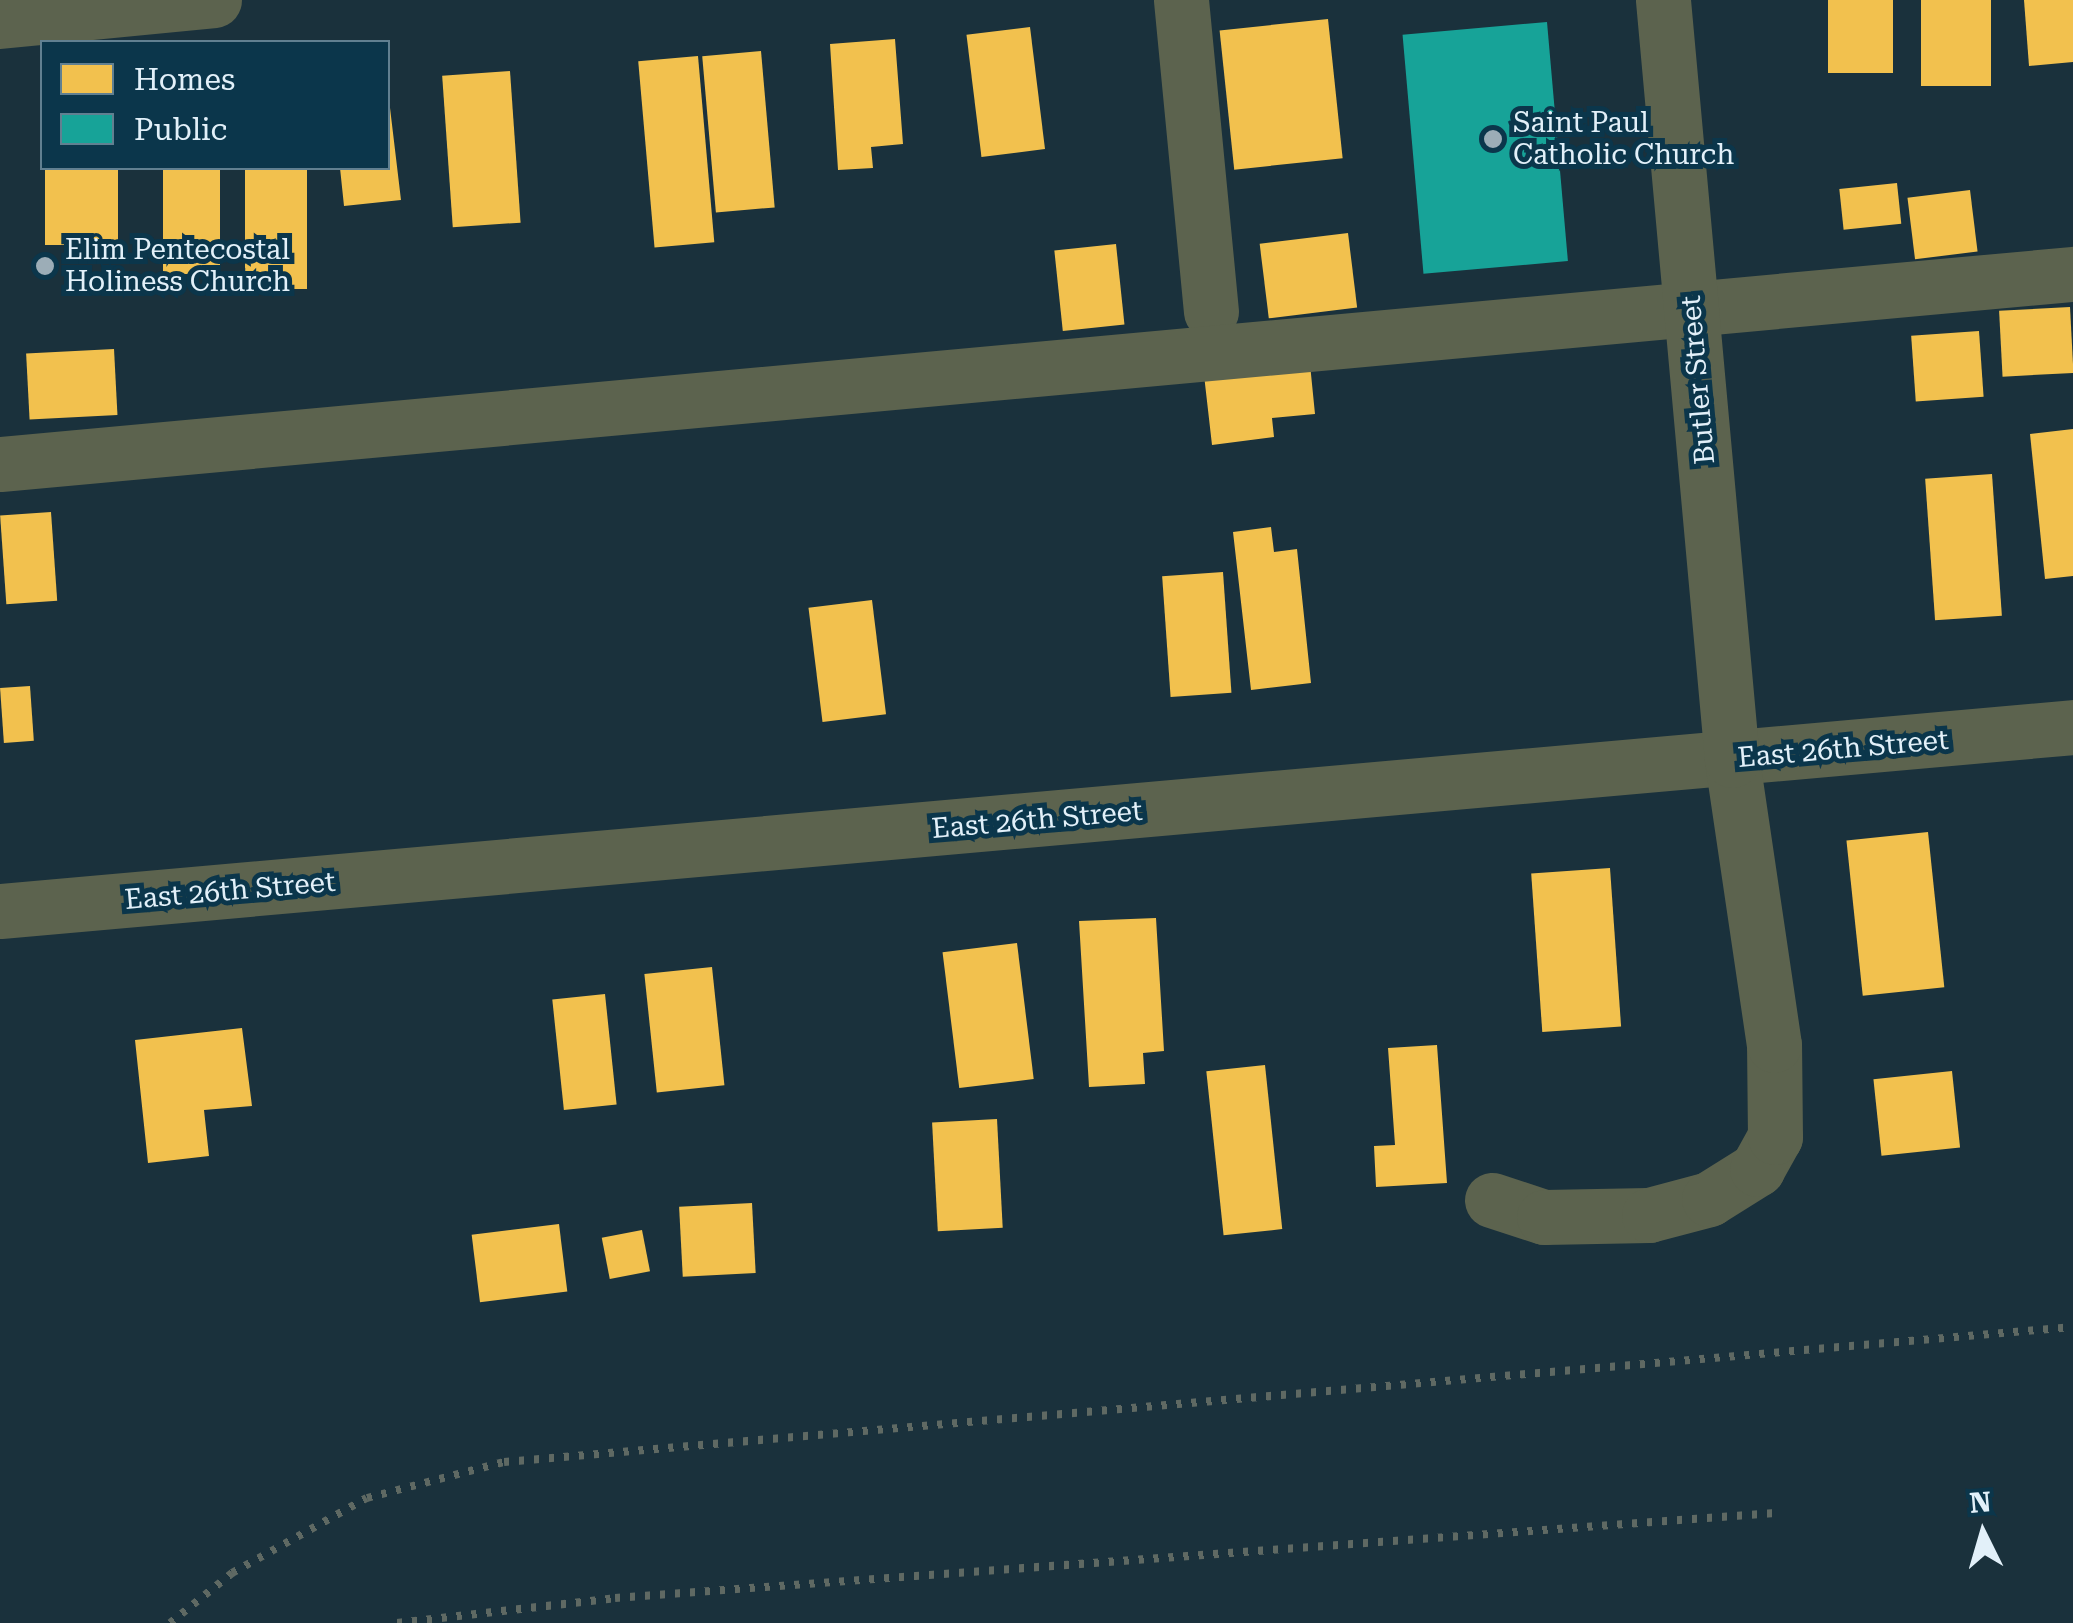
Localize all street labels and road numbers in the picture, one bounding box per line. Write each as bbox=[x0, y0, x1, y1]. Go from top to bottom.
street label: Butler Street bbox=[1674, 294, 1722, 466]
street label: East 26th Street bbox=[1736, 723, 1950, 775]
street label: East 26th Street bbox=[930, 794, 1144, 846]
street label: East 26th Street bbox=[123, 865, 337, 917]

